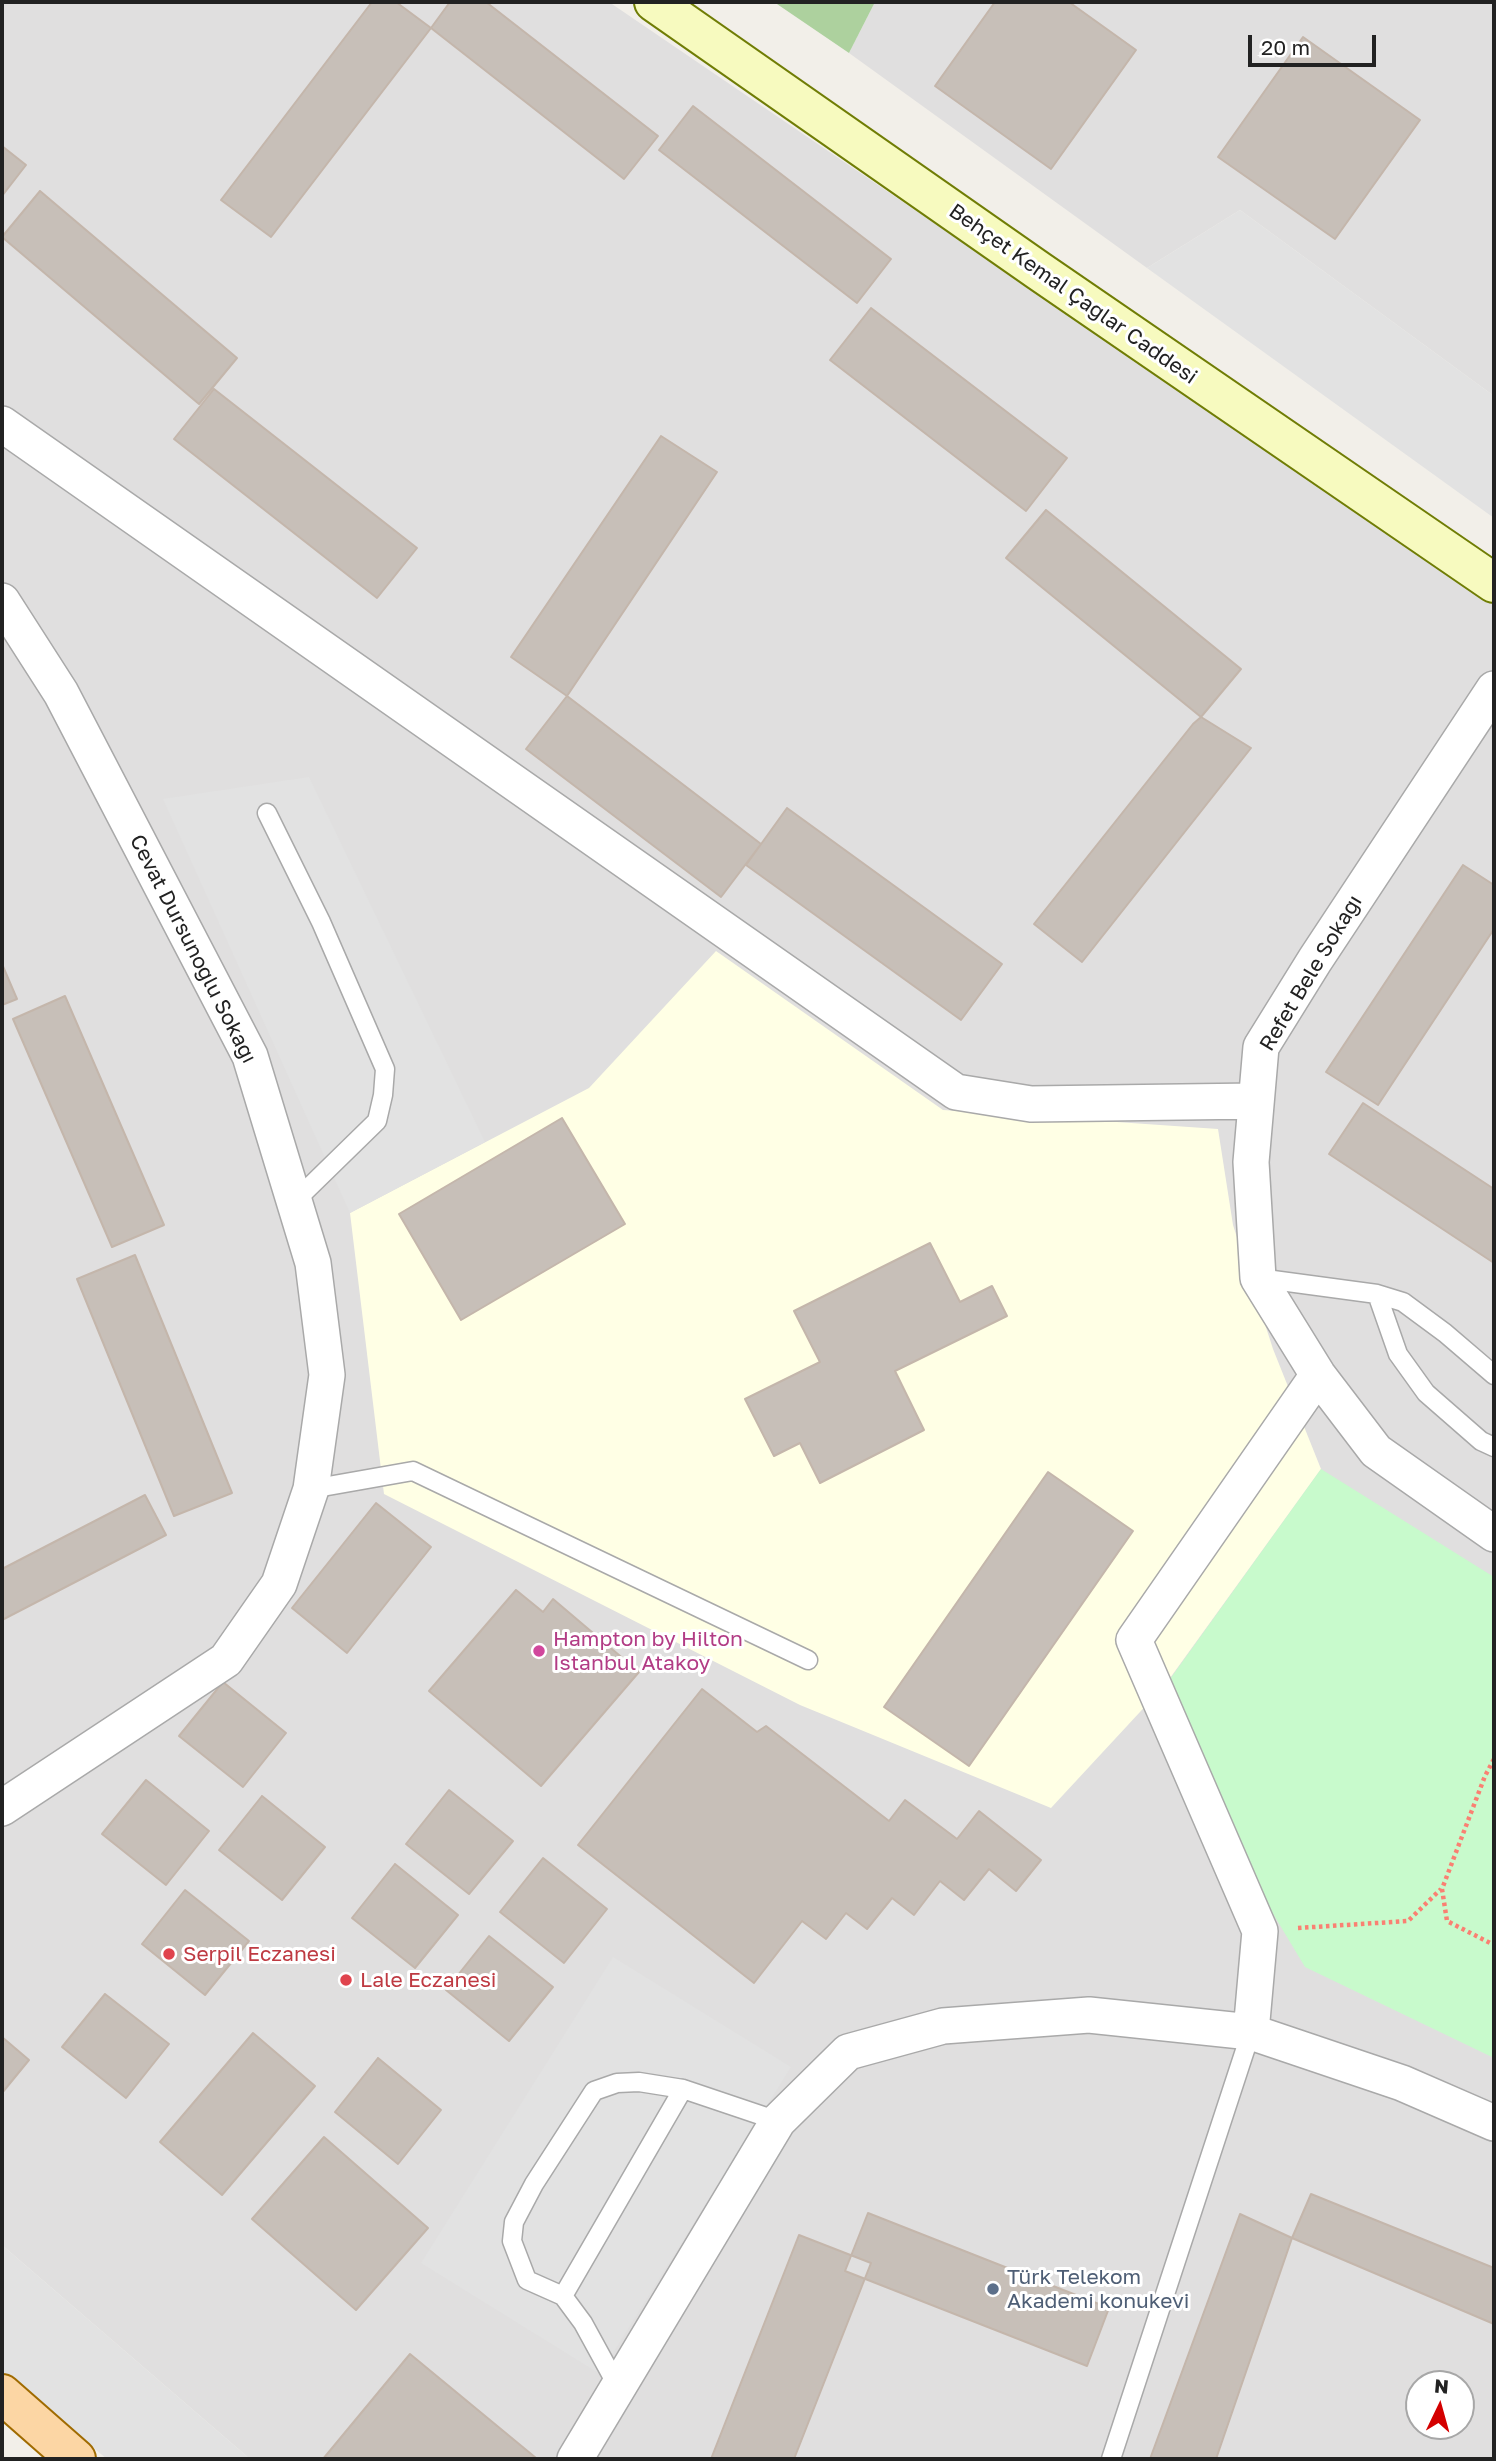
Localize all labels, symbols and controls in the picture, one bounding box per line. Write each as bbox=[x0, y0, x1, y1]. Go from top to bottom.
scale bar bbox=[1251, 21, 1379, 65]
text: 20 m bbox=[1261, 34, 1310, 60]
street label: Behçet Kemal Çağlar Caddesi bbox=[944, 198, 1202, 390]
street label: Cevat Dursunoğlu Sokağı bbox=[124, 831, 262, 1067]
street label: Refet Bele Sokağı bbox=[1254, 890, 1368, 1056]
place label: Hampton by Hilton Istanbul Atakoy bbox=[553, 1626, 743, 1676]
marker: Hampton by Hilton Istanbul Atakoy bbox=[531, 1643, 547, 1659]
place label: Serpil Eczanesi bbox=[183, 1941, 336, 1967]
marker: Serpil Eczanesi bbox=[161, 1946, 177, 1962]
place label: Lale Eczanesi bbox=[360, 1967, 496, 1993]
marker: Lale Eczanesi bbox=[338, 1972, 354, 1988]
place label: Türk Telekom Akademi konukevi bbox=[1007, 2264, 1189, 2314]
marker: Türk Telekom Akademi konukevi bbox=[985, 2281, 1001, 2297]
north arrow bbox=[1405, 2370, 1475, 2440]
text: N bbox=[1433, 2373, 1450, 2398]

